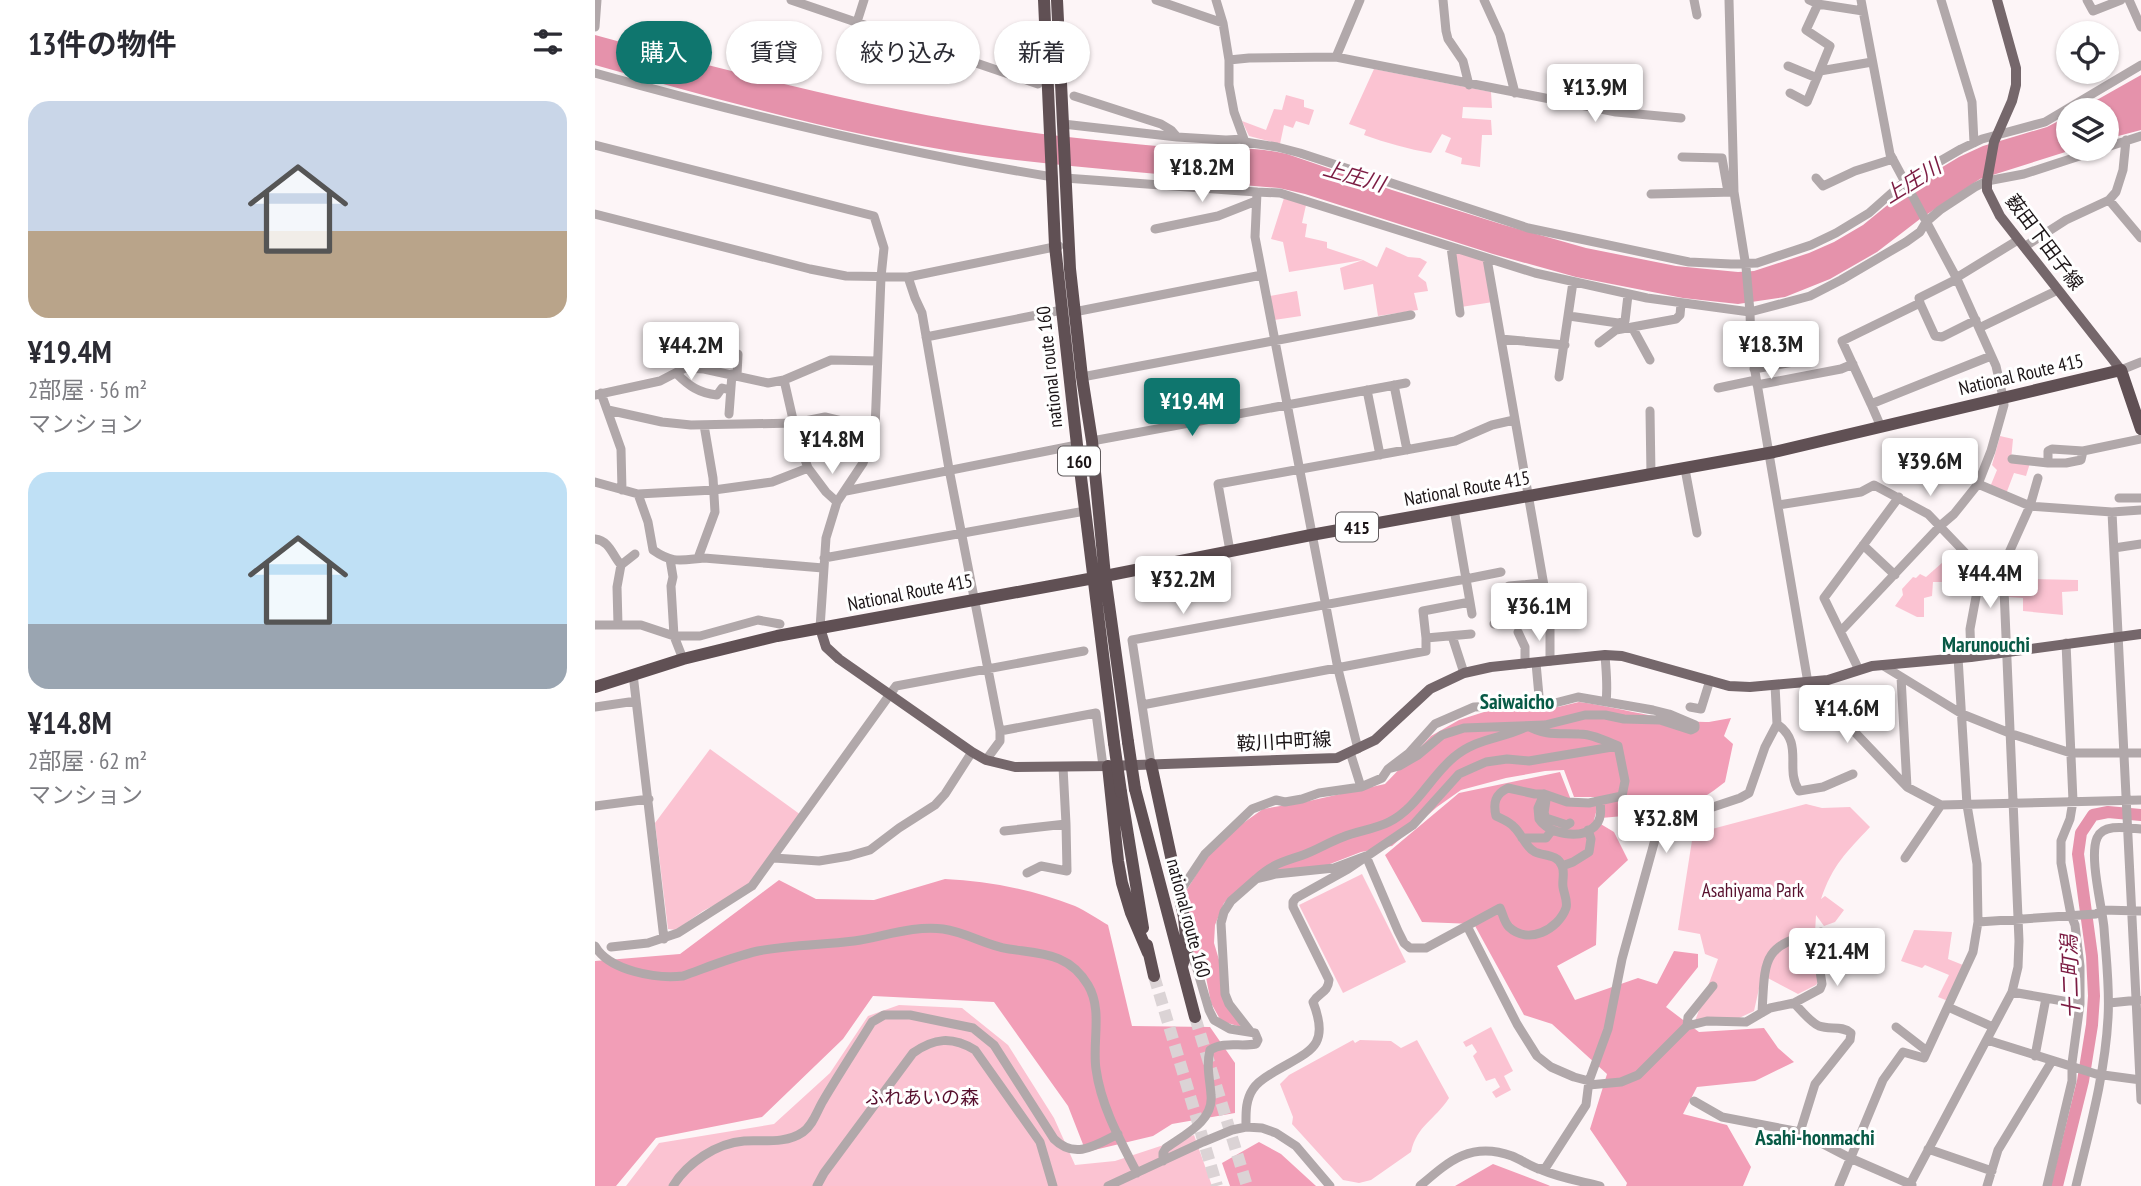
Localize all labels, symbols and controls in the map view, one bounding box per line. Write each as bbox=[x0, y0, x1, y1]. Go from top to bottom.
chip: 購入 bbox=[616, 21, 712, 84]
chip: 賃貸 bbox=[726, 21, 822, 84]
chip: 絞り込み bbox=[836, 21, 980, 84]
chip: 新着 bbox=[994, 21, 1090, 84]
map controls bbox=[2056, 21, 2119, 161]
button: locate bbox=[2056, 21, 2119, 84]
icon: filters bbox=[529, 23, 567, 61]
text: 13件の物件 bbox=[28, 24, 177, 63]
pin: ¥13.9M bbox=[1538, 64, 1652, 124]
text: ¥13.9M bbox=[1563, 72, 1627, 101]
button: layers bbox=[2056, 98, 2119, 161]
pin: ¥18.2M bbox=[1145, 144, 1259, 204]
icon: home bbox=[235, 146, 361, 272]
text: ¥18.2M bbox=[1170, 152, 1234, 181]
water label: 上庄川 bbox=[1878, 152, 1948, 209]
water label: 上庄川 bbox=[1320, 154, 1390, 198]
street label: 薮田下田子線 bbox=[2001, 189, 2089, 295]
street label: national route 160 bbox=[1031, 305, 1067, 429]
pin: ¥44.2M bbox=[634, 322, 748, 382]
pin: ¥18.3M bbox=[1714, 322, 1828, 381]
text: ¥18.3M bbox=[1739, 329, 1803, 358]
text: ¥44.2M bbox=[659, 330, 723, 359]
text: ¥19.4M bbox=[28, 332, 112, 371]
street label: National Route 415 bbox=[1956, 348, 2086, 400]
text: 2部屋 · 56 m² bbox=[28, 375, 147, 404]
pin: ¥19.4M bbox=[1135, 378, 1249, 438]
text: ¥19.4M bbox=[1160, 386, 1224, 415]
text: マンション bbox=[28, 409, 143, 438]
pin: ¥14.8M bbox=[775, 416, 889, 476]
text: ¥14.8M bbox=[800, 424, 864, 453]
pin: ¥39.6M bbox=[1873, 438, 1987, 498]
text: ¥39.6M bbox=[1898, 446, 1962, 475]
road number: 160 bbox=[1058, 447, 1100, 476]
street label: National Route 415 bbox=[1402, 465, 1532, 511]
road number: 415 bbox=[1336, 512, 1378, 542]
icon: home bbox=[235, 517, 361, 643]
pin: ¥44.4M bbox=[1933, 550, 2047, 610]
pin: ¥32.2M bbox=[1126, 556, 1240, 616]
text: ¥44.4M bbox=[1958, 558, 2022, 587]
text: ¥32.2M bbox=[1151, 564, 1215, 593]
street label: National Route 415 bbox=[845, 568, 975, 616]
pin: ¥36.1M bbox=[1482, 584, 1596, 643]
text: ¥36.1M bbox=[1507, 591, 1571, 620]
district label: Marunouchi bbox=[1942, 631, 2030, 658]
pin: ¥14.6M bbox=[1790, 686, 1904, 745]
district label: Saiwaicho bbox=[1480, 688, 1554, 715]
text: ¥14.6M bbox=[1815, 693, 1879, 722]
text: ¥14.8M bbox=[28, 703, 112, 742]
street label: 鞍川中町線 bbox=[1236, 727, 1332, 755]
text: 2部屋 · 62 m² bbox=[28, 746, 147, 775]
text: マンション bbox=[28, 780, 143, 809]
pin: ¥32.8M bbox=[1609, 796, 1723, 855]
text: ¥32.8M bbox=[1634, 803, 1698, 832]
street label: national route 160 bbox=[1162, 856, 1216, 980]
park label: Asahiyama Park bbox=[1702, 878, 1805, 902]
pin: ¥21.4M bbox=[1780, 928, 1894, 988]
water label: 十二町潟 bbox=[2055, 932, 2085, 1019]
text: ¥21.4M bbox=[1805, 936, 1869, 965]
park label: ふれあいの森 bbox=[865, 1085, 979, 1109]
district label: Asahi-honmachi bbox=[1754, 1124, 1875, 1151]

